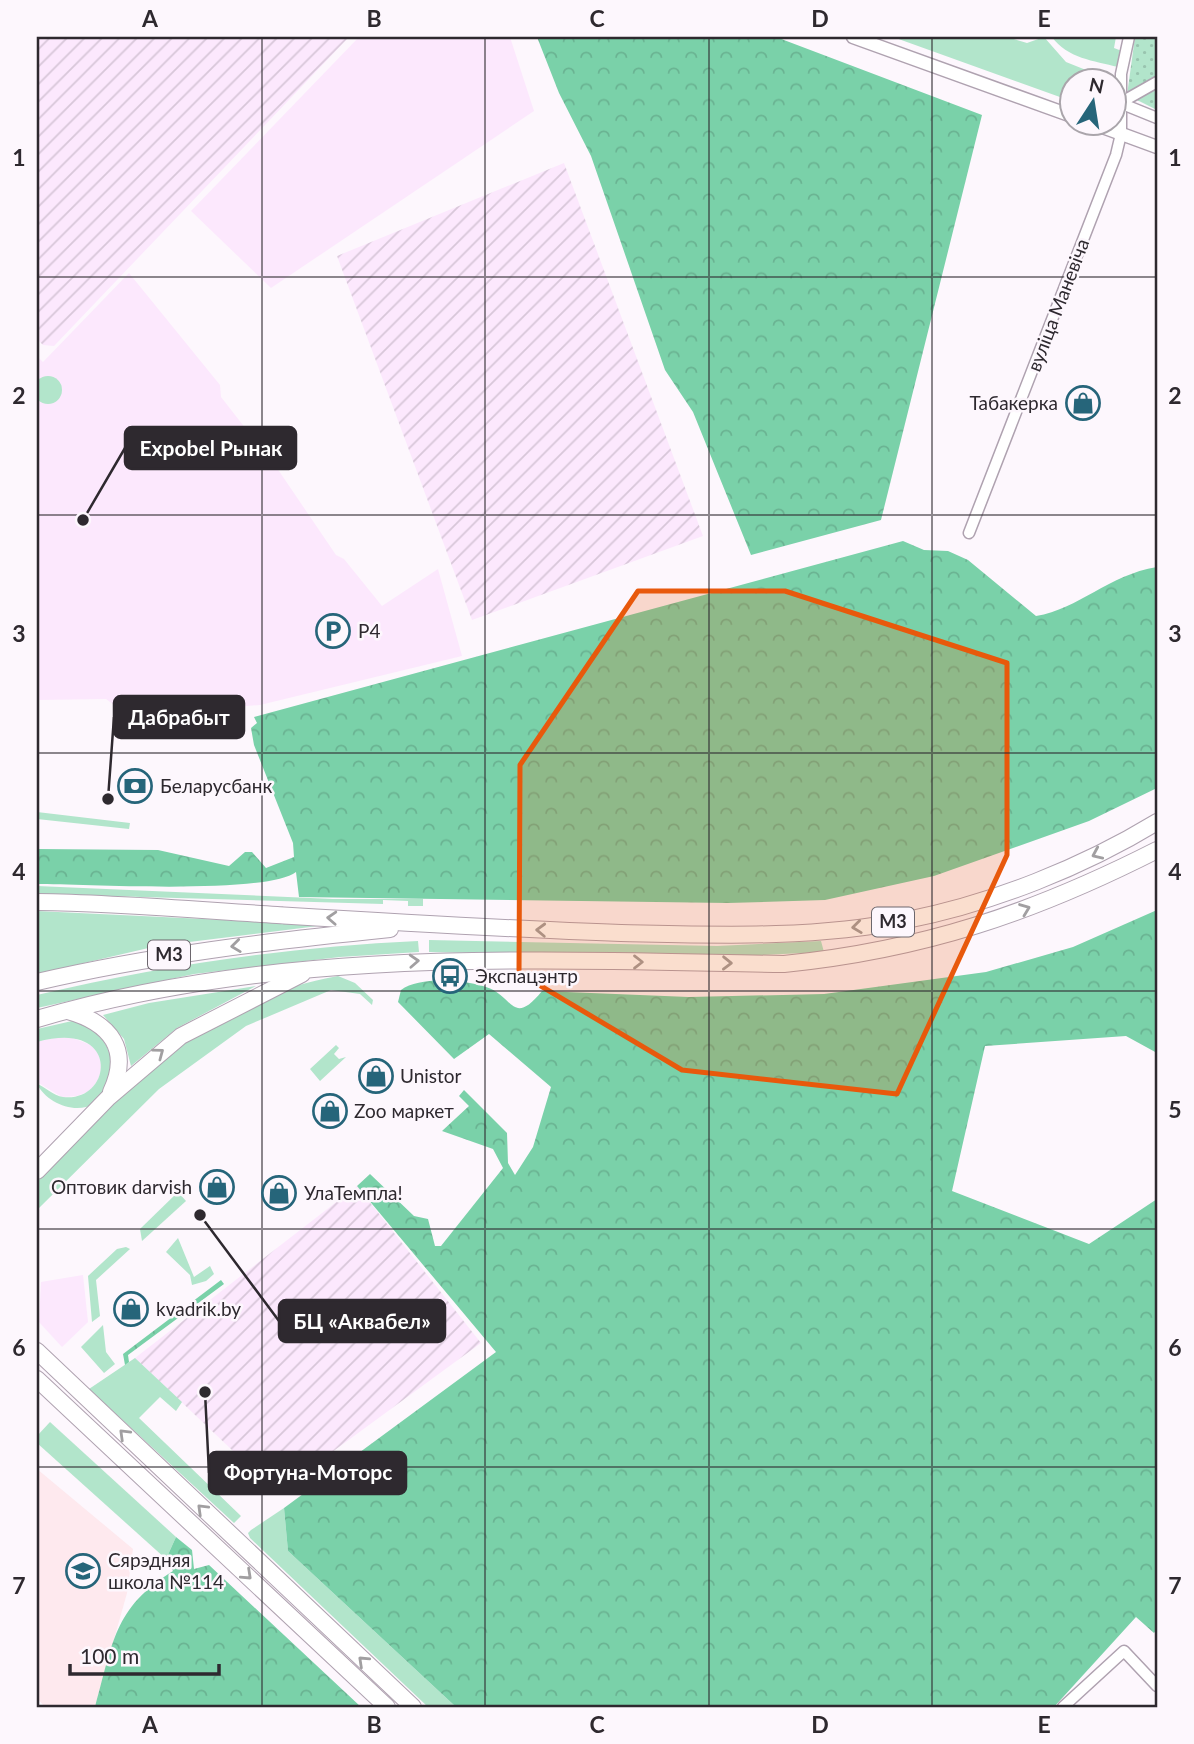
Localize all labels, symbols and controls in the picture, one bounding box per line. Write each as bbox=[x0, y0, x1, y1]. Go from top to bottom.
text: A bbox=[141, 4, 159, 32]
text: B bbox=[366, 4, 382, 32]
text: C bbox=[589, 4, 605, 32]
text: D bbox=[811, 4, 829, 32]
text: E bbox=[1037, 4, 1051, 32]
north arrow bbox=[1058, 66, 1128, 136]
text: N bbox=[1087, 72, 1106, 98]
text: 1 bbox=[12, 143, 26, 171]
text: 1 bbox=[1168, 143, 1182, 171]
street label: вуліца Маневіча bbox=[1022, 235, 1093, 374]
text: 2 bbox=[12, 381, 26, 409]
text: 2 bbox=[1168, 381, 1182, 409]
shop icon: Табакерка bbox=[1064, 384, 1102, 422]
place label: Табакерка bbox=[970, 391, 1058, 414]
callout: Expobel Рынак bbox=[125, 427, 296, 469]
text: Expobel Рынак bbox=[140, 435, 283, 460]
parking icon: P4 bbox=[314, 612, 352, 650]
text: 3 bbox=[12, 619, 26, 647]
place label: P4 bbox=[358, 619, 380, 642]
text: 3 bbox=[1168, 619, 1182, 647]
callout: Дабрабыт bbox=[114, 696, 244, 738]
text: Дабрабыт bbox=[128, 704, 230, 729]
bank icon: Беларусбанк bbox=[116, 767, 154, 805]
place label: Беларусбанк bbox=[160, 774, 273, 797]
one-way arrow bbox=[1092, 846, 1104, 860]
text: 4 bbox=[12, 857, 26, 885]
text: 4 bbox=[1168, 857, 1182, 885]
one-way arrow bbox=[1018, 904, 1030, 918]
road number: М3 bbox=[872, 908, 914, 937]
one-way arrow bbox=[326, 911, 337, 926]
one-way arrow bbox=[851, 919, 863, 934]
one-way arrow bbox=[535, 922, 546, 937]
one-way arrow bbox=[230, 938, 242, 953]
road number: М3 bbox=[148, 940, 190, 970]
one-way arrow bbox=[409, 953, 420, 968]
one-way arrow bbox=[633, 954, 644, 970]
one-way arrow bbox=[722, 955, 732, 971]
bus stop icon: Экспацэнтр bbox=[431, 957, 469, 995]
place label: Экспацэнтр bbox=[475, 964, 578, 987]
one-way arrow bbox=[151, 1049, 163, 1062]
shop icon: Unistor bbox=[357, 1057, 395, 1095]
place label: Unistor bbox=[400, 1064, 462, 1087]
shop icon: Zoo маркет bbox=[311, 1092, 349, 1130]
text: 5 bbox=[12, 1095, 26, 1123]
text: 5 bbox=[1168, 1095, 1182, 1123]
place label: Zoo маркет bbox=[354, 1099, 454, 1122]
shop icon: Оптовик darvish bbox=[198, 1168, 236, 1206]
shop icon: УлаТемпла! bbox=[260, 1174, 298, 1212]
place label: Оптовик darvish bbox=[51, 1175, 192, 1198]
place label: УлаТемпла! bbox=[304, 1181, 403, 1204]
shop icon: kvadrik.by bbox=[112, 1290, 150, 1328]
place label: kvadrik.by bbox=[156, 1297, 241, 1320]
callout: БЦ «Аквабел» bbox=[279, 1300, 445, 1342]
text: БЦ «Аквабел» bbox=[293, 1308, 431, 1333]
text: 6 bbox=[12, 1333, 26, 1361]
text: 6 bbox=[1168, 1333, 1182, 1361]
one-way arrow bbox=[119, 1430, 132, 1443]
callout: Фортуна-Моторс bbox=[209, 1452, 406, 1494]
text: Фортуна-Моторс bbox=[224, 1459, 392, 1484]
one-way arrow bbox=[197, 1505, 210, 1517]
place label: Сярэдняя школа №114 bbox=[108, 1548, 224, 1593]
school or university icon: Сярэдняя школа №114 bbox=[64, 1552, 102, 1590]
one-way arrow bbox=[238, 1567, 251, 1579]
text: 7 bbox=[12, 1571, 26, 1599]
text: 7 bbox=[1168, 1571, 1182, 1599]
scale bar bbox=[70, 1632, 219, 1676]
text: 100 m bbox=[80, 1643, 139, 1668]
one-way arrow bbox=[358, 1656, 371, 1669]
text: A bbox=[141, 1710, 159, 1738]
text: B bbox=[366, 1710, 382, 1738]
text: C bbox=[589, 1710, 605, 1738]
text: D bbox=[811, 1710, 829, 1738]
text: E bbox=[1037, 1710, 1051, 1738]

